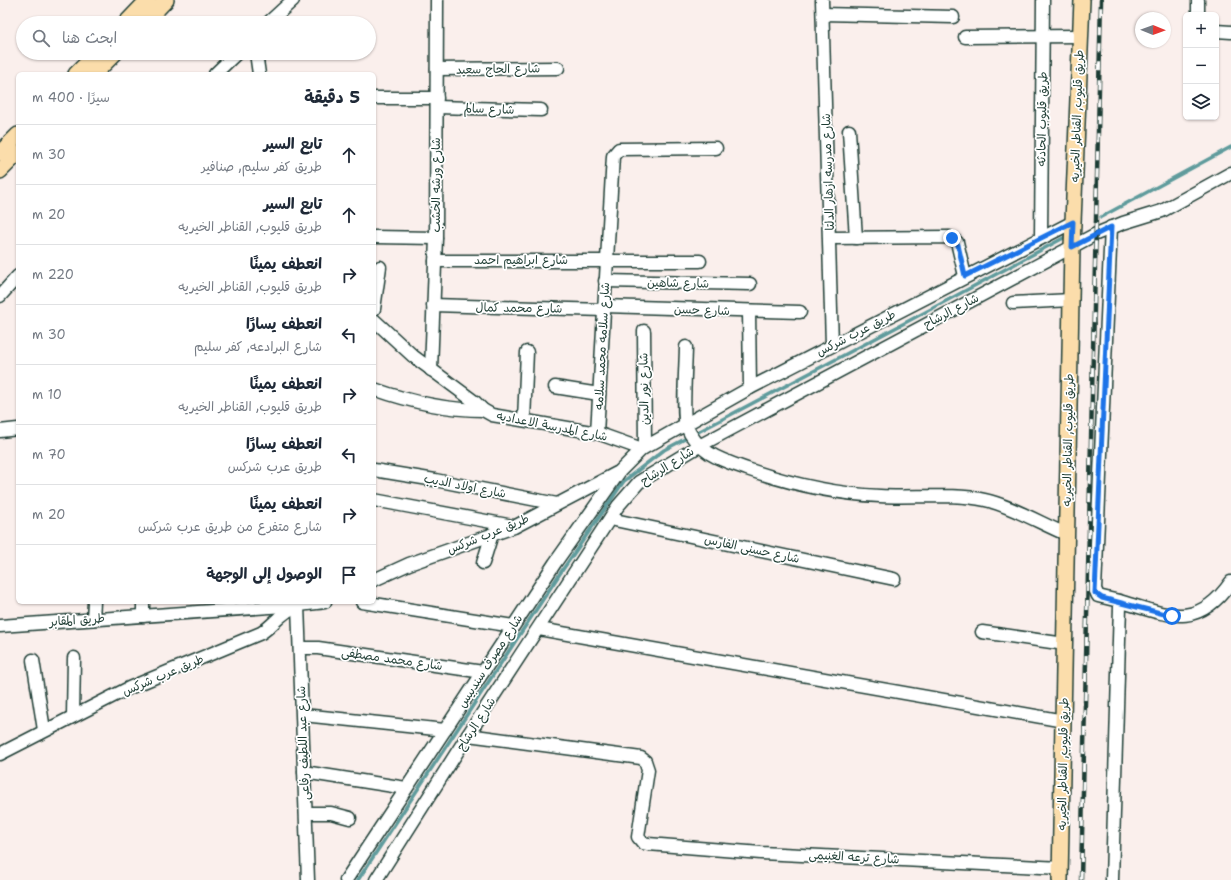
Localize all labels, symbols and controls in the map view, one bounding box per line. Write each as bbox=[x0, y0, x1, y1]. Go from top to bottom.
north arrow bbox=[1135, 12, 1171, 48]
map controls bbox=[1183, 12, 1219, 120]
button: + bbox=[1183, 12, 1219, 48]
search box bbox=[16, 16, 376, 60]
icon: search bbox=[30, 27, 52, 49]
text: ابحث هنا bbox=[62, 28, 117, 48]
button: − bbox=[1183, 48, 1219, 84]
street label: طريق قليوب, القناطر الخيريه bbox=[1067, 49, 1087, 183]
street label: شارع الحاج سعيد bbox=[456, 60, 540, 79]
street label: طريق قليوب الحادثه bbox=[1033, 71, 1051, 167]
button: layers bbox=[1183, 84, 1219, 120]
text: 5 دقيقة bbox=[304, 86, 360, 108]
text: سيرًا · 400 m bbox=[32, 89, 110, 106]
street label: شارع سالم bbox=[463, 100, 515, 120]
street label: شارع مدرسه ازهار الدلتا bbox=[818, 113, 839, 231]
text: تابع السير bbox=[263, 134, 322, 154]
street label: شارع ورشه الخشب bbox=[428, 137, 445, 233]
icon: ahead bbox=[338, 144, 360, 166]
text: 30 m bbox=[32, 146, 66, 163]
text: طريق كفر سليم, صنافير bbox=[202, 158, 322, 175]
text: تابع السير bbox=[263, 194, 322, 214]
icon: ahead bbox=[338, 204, 360, 226]
text: 20 m bbox=[32, 206, 65, 223]
text: طريق قليوب, القناطر الخيريه bbox=[178, 218, 322, 235]
route end bbox=[943, 229, 961, 247]
street label: شارع ابراهيم احمد bbox=[474, 252, 568, 269]
text: انعطف يمينًا bbox=[250, 254, 322, 274]
icon: right bbox=[338, 264, 360, 286]
text: 220 m bbox=[32, 266, 74, 283]
street label: شارع شاهين bbox=[647, 274, 709, 293]
text: طريق قليوب, القناطر الخيريه bbox=[178, 278, 322, 295]
street label: شارع سلامه محمد سلامه bbox=[591, 282, 614, 410]
street label: شارع الرشاح bbox=[920, 290, 982, 333]
street label: شارع محمد كمال bbox=[475, 299, 563, 318]
street label: شارع حسن bbox=[674, 301, 730, 320]
street label: طريق عرب شركس bbox=[814, 306, 898, 360]
text: انعطف يسارًا bbox=[246, 314, 322, 334]
icon: left bbox=[338, 324, 360, 346]
text: 30 m bbox=[32, 326, 66, 343]
text: شارع البرادعه, كفر سليم bbox=[194, 338, 322, 355]
street label: شارع نور الدين bbox=[635, 353, 654, 425]
text: انعطف يمينًا bbox=[250, 374, 322, 394]
street label: طريق قليوب, القناطر الخيريه bbox=[1059, 374, 1077, 506]
icon: right bbox=[338, 384, 360, 406]
text: 10 m bbox=[32, 386, 62, 403]
text: طريق قليوب, القناطر الخيريه bbox=[178, 398, 322, 415]
street label: شارع المدرسة الاعداديه bbox=[495, 407, 609, 446]
text: انعطف يسارًا bbox=[246, 434, 322, 454]
street label: شارع الرشاح bbox=[637, 443, 697, 490]
icon: left bbox=[338, 444, 360, 466]
text: 70 m bbox=[32, 446, 66, 463]
text: طريق عرب شركس bbox=[228, 458, 322, 475]
street label: شارع اولاد الديب bbox=[422, 470, 507, 503]
text: انعطف يمينًا bbox=[250, 494, 322, 514]
icon: right bbox=[338, 504, 360, 526]
text: 20 m bbox=[32, 506, 65, 523]
street label: طريق عرب شركس bbox=[445, 510, 531, 558]
text: شارع متفرع من طريق عرب شركس bbox=[138, 518, 322, 535]
street label: شارع حسنى الفارس bbox=[703, 531, 801, 568]
text: الوصول إلى الوجهة bbox=[206, 564, 322, 584]
icon: arrive bbox=[338, 564, 360, 586]
route start bbox=[1163, 607, 1181, 625]
street label: طريق المقابر bbox=[48, 610, 105, 630]
street label: شارع مصرف سندبيس bbox=[454, 611, 527, 711]
street label: شارع محمد مصطفى bbox=[340, 644, 444, 675]
street label: طريق عرب شركس bbox=[120, 651, 206, 699]
street label: شارع عبد اللطيف رفاعى bbox=[293, 685, 314, 801]
street label: شارع الرشاح bbox=[453, 694, 500, 754]
street label: طريق قليوب, القناطر الخيريه bbox=[1054, 698, 1072, 830]
street label: شارع ترعه الغنيمى bbox=[808, 847, 900, 868]

